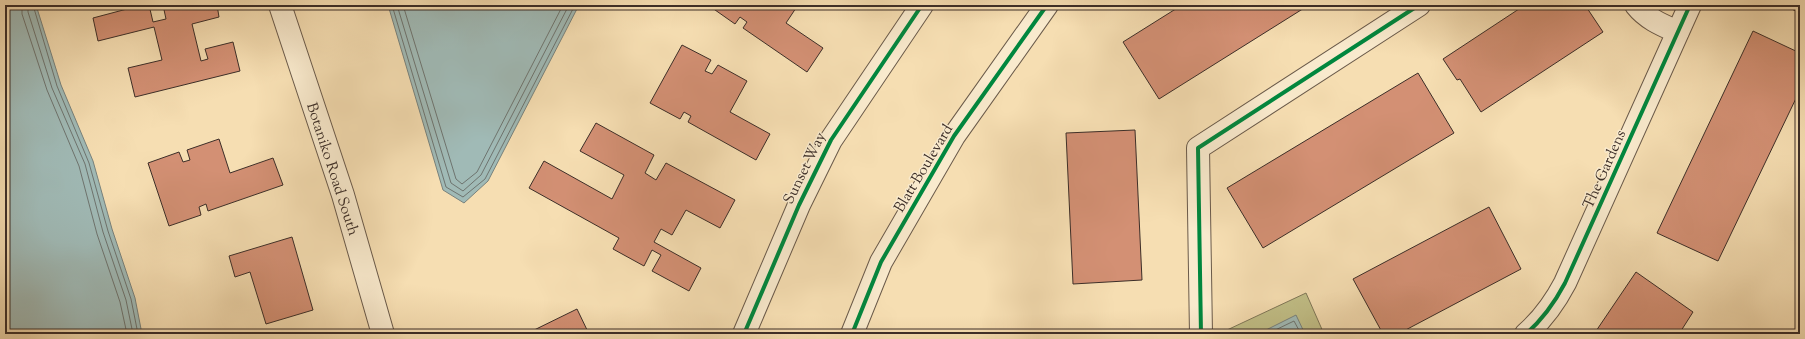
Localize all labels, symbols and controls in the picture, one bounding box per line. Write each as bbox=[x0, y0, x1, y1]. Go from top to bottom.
street label: Botaniko Road South bbox=[300, 100, 363, 239]
street label: Blatt Boulevard bbox=[890, 120, 959, 217]
street label: The Gardens bbox=[1579, 127, 1632, 212]
street label: Sunset Way bbox=[779, 129, 832, 208]

